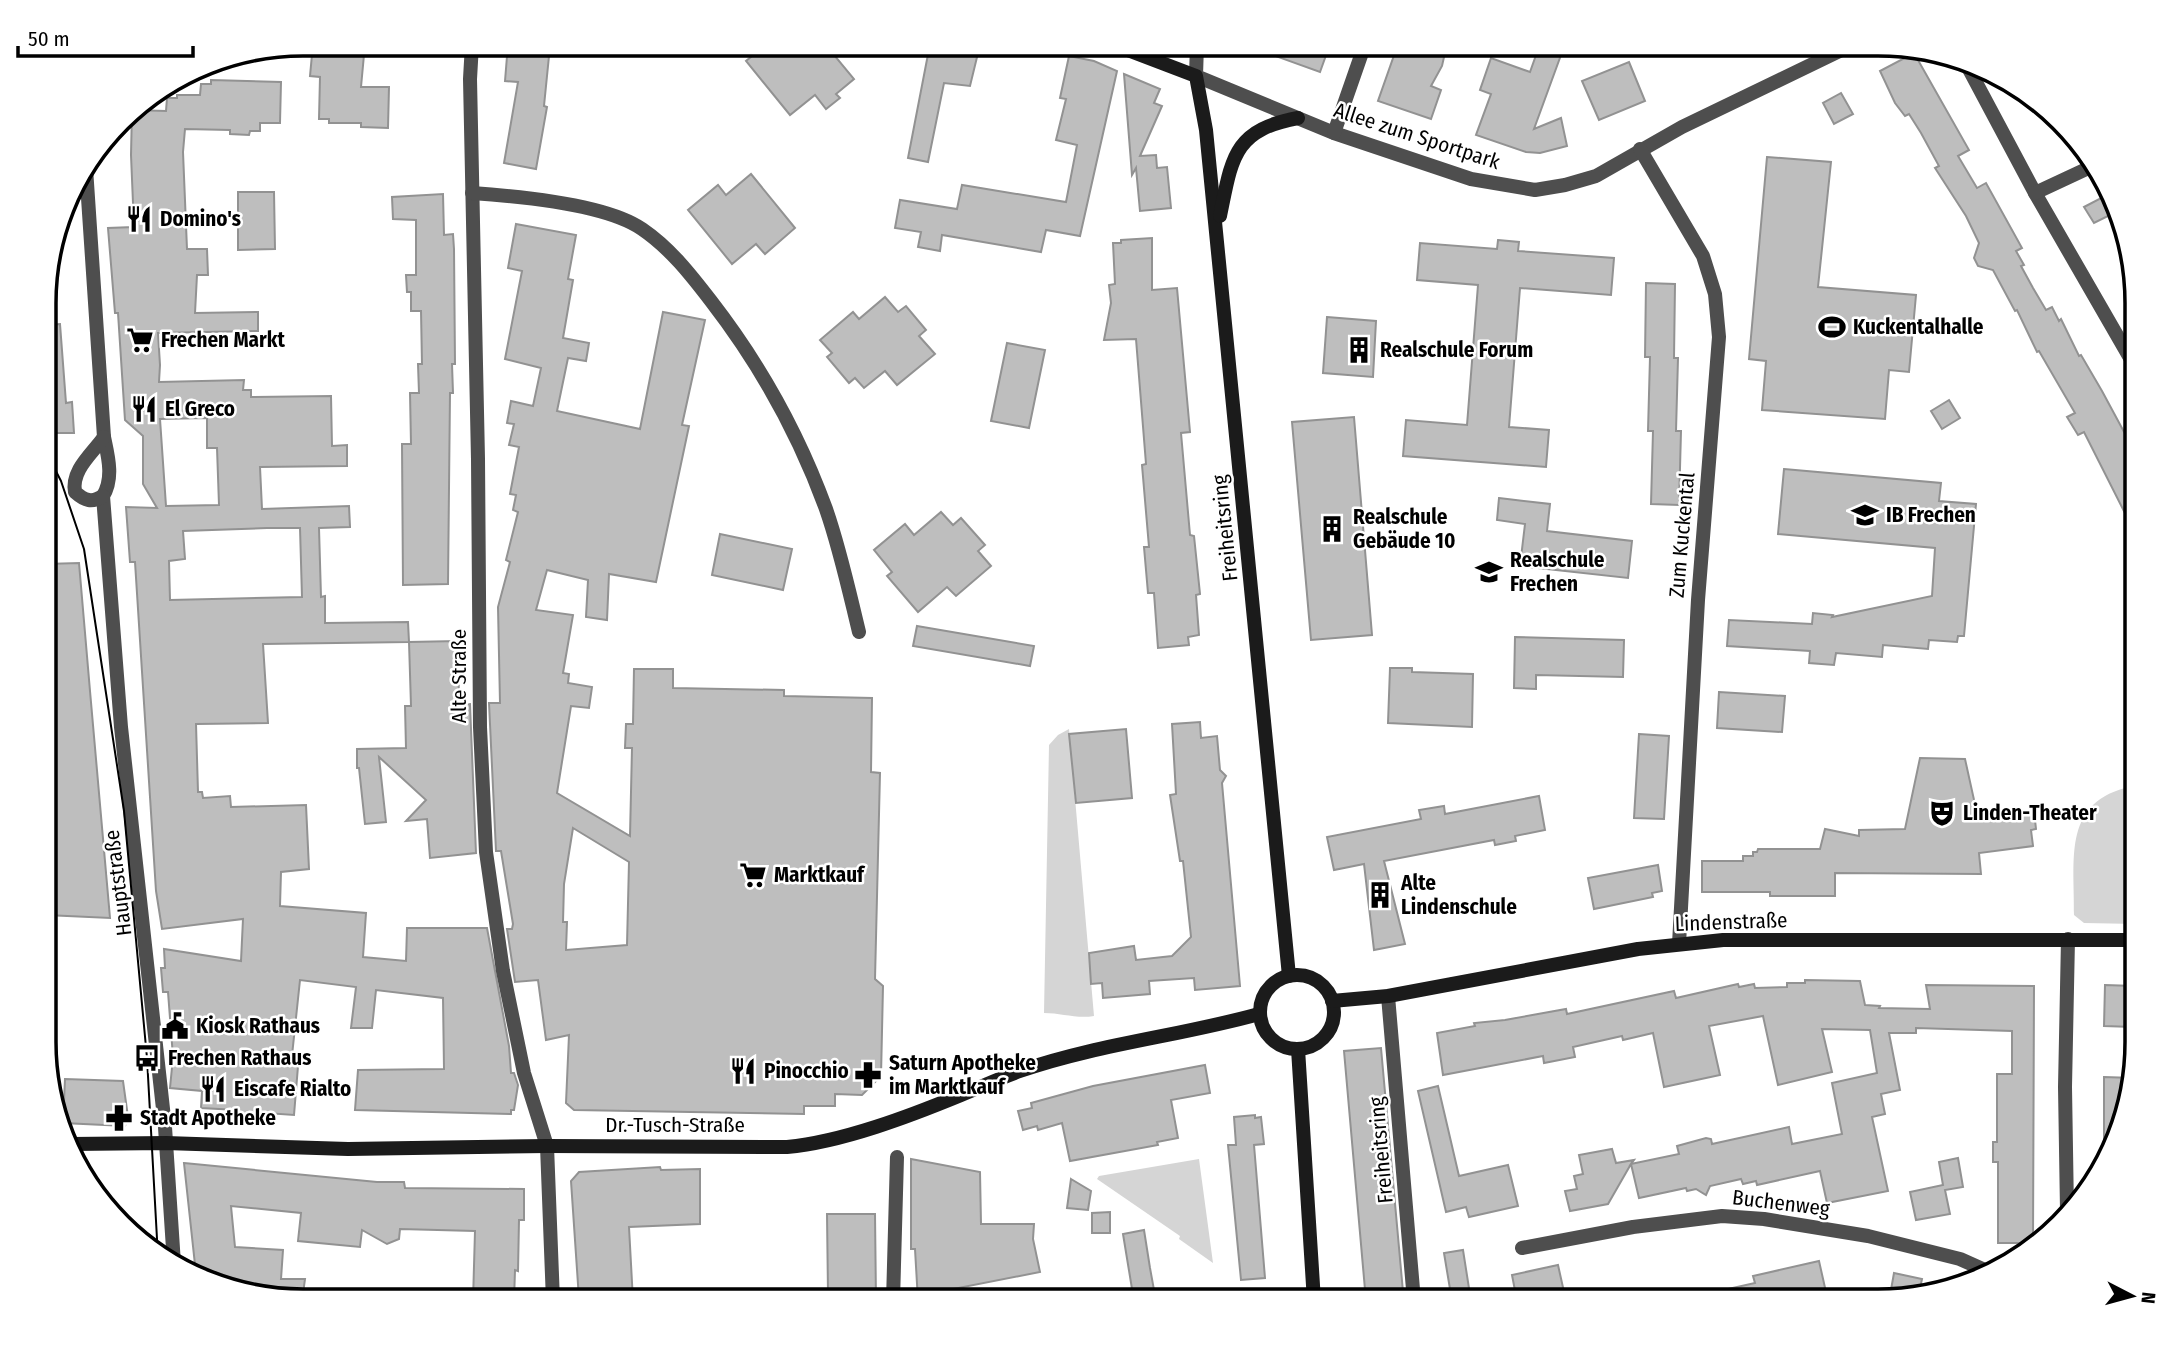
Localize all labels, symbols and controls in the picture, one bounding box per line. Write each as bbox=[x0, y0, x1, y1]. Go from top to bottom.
scale bar bbox=[18, 14, 192, 58]
text: 50 m bbox=[28, 26, 70, 52]
street label: Allee zum Sportpark bbox=[1331, 97, 1504, 175]
restaurant icon: Domino's bbox=[124, 204, 154, 234]
place label: Domino's bbox=[160, 206, 241, 232]
sports icon: Kuckentalhalle bbox=[1817, 312, 1847, 342]
place label: Kuckentalhalle bbox=[1853, 314, 1984, 340]
supermarket icon: Frechen Markt bbox=[125, 325, 155, 355]
place label: Frechen Markt bbox=[161, 327, 285, 353]
building icon: Realschule Forum bbox=[1344, 335, 1374, 365]
place label: Realschule Forum bbox=[1380, 337, 1533, 363]
restaurant icon: El Greco bbox=[129, 394, 159, 424]
place label: El Greco bbox=[165, 396, 235, 422]
street label: Zum Kuckental bbox=[1664, 471, 1700, 599]
street label: Freiheitsring bbox=[1206, 473, 1244, 583]
school or university icon: IB Frechen bbox=[1850, 500, 1880, 530]
place label: IB Frechen bbox=[1886, 502, 1976, 528]
place label: Realschule Gebäude 10 bbox=[1353, 504, 1455, 554]
building icon: Realschule Gebäude 10 bbox=[1317, 514, 1347, 544]
place label: Realschule Frechen bbox=[1510, 547, 1605, 597]
school or university icon: Realschule Frechen bbox=[1474, 557, 1504, 587]
street label: Alte Straße bbox=[446, 629, 472, 723]
theatre icon: Linden-Theater bbox=[1927, 798, 1957, 828]
place label: Linden-Theater bbox=[1963, 800, 2097, 826]
street label: Hauptstraße bbox=[99, 829, 137, 937]
supermarket icon: Marktkauf bbox=[738, 860, 768, 890]
place label: Marktkauf bbox=[774, 862, 866, 888]
place label: Alte Lindenschule bbox=[1400, 870, 1517, 920]
building icon: Alte Lindenschule bbox=[1365, 880, 1395, 910]
street label: Lindenstraße bbox=[1674, 907, 1788, 937]
public building icon: Kiosk Rathaus bbox=[160, 1011, 190, 1041]
place label: Kiosk Rathaus bbox=[196, 1013, 320, 1039]
bus stop icon: Frechen Rathaus bbox=[132, 1043, 162, 1073]
place label: Frechen Rathaus bbox=[168, 1045, 311, 1071]
place label: Saturn Apotheke im Marktkauf bbox=[889, 1050, 1036, 1100]
restaurant icon: Pinocchio bbox=[728, 1056, 758, 1086]
place label: Pinocchio bbox=[764, 1058, 849, 1084]
pharmacy icon: Saturn Apotheke im Marktkauf bbox=[853, 1060, 883, 1090]
restaurant icon: Eiscafe Rialto bbox=[198, 1074, 228, 1104]
place label: Eiscafe Rialto bbox=[234, 1076, 351, 1102]
street label: Freiheitsring bbox=[1363, 1095, 1399, 1204]
pharmacy icon: Stadt Apotheke bbox=[104, 1103, 134, 1133]
place label: Stadt Apotheke bbox=[140, 1105, 276, 1131]
street label: Dr.-Tusch-Straße bbox=[605, 1112, 745, 1138]
street label: Buchenweg bbox=[1731, 1184, 1831, 1222]
north arrow bbox=[2097, 1261, 2167, 1331]
text: N bbox=[2136, 1291, 2160, 1305]

